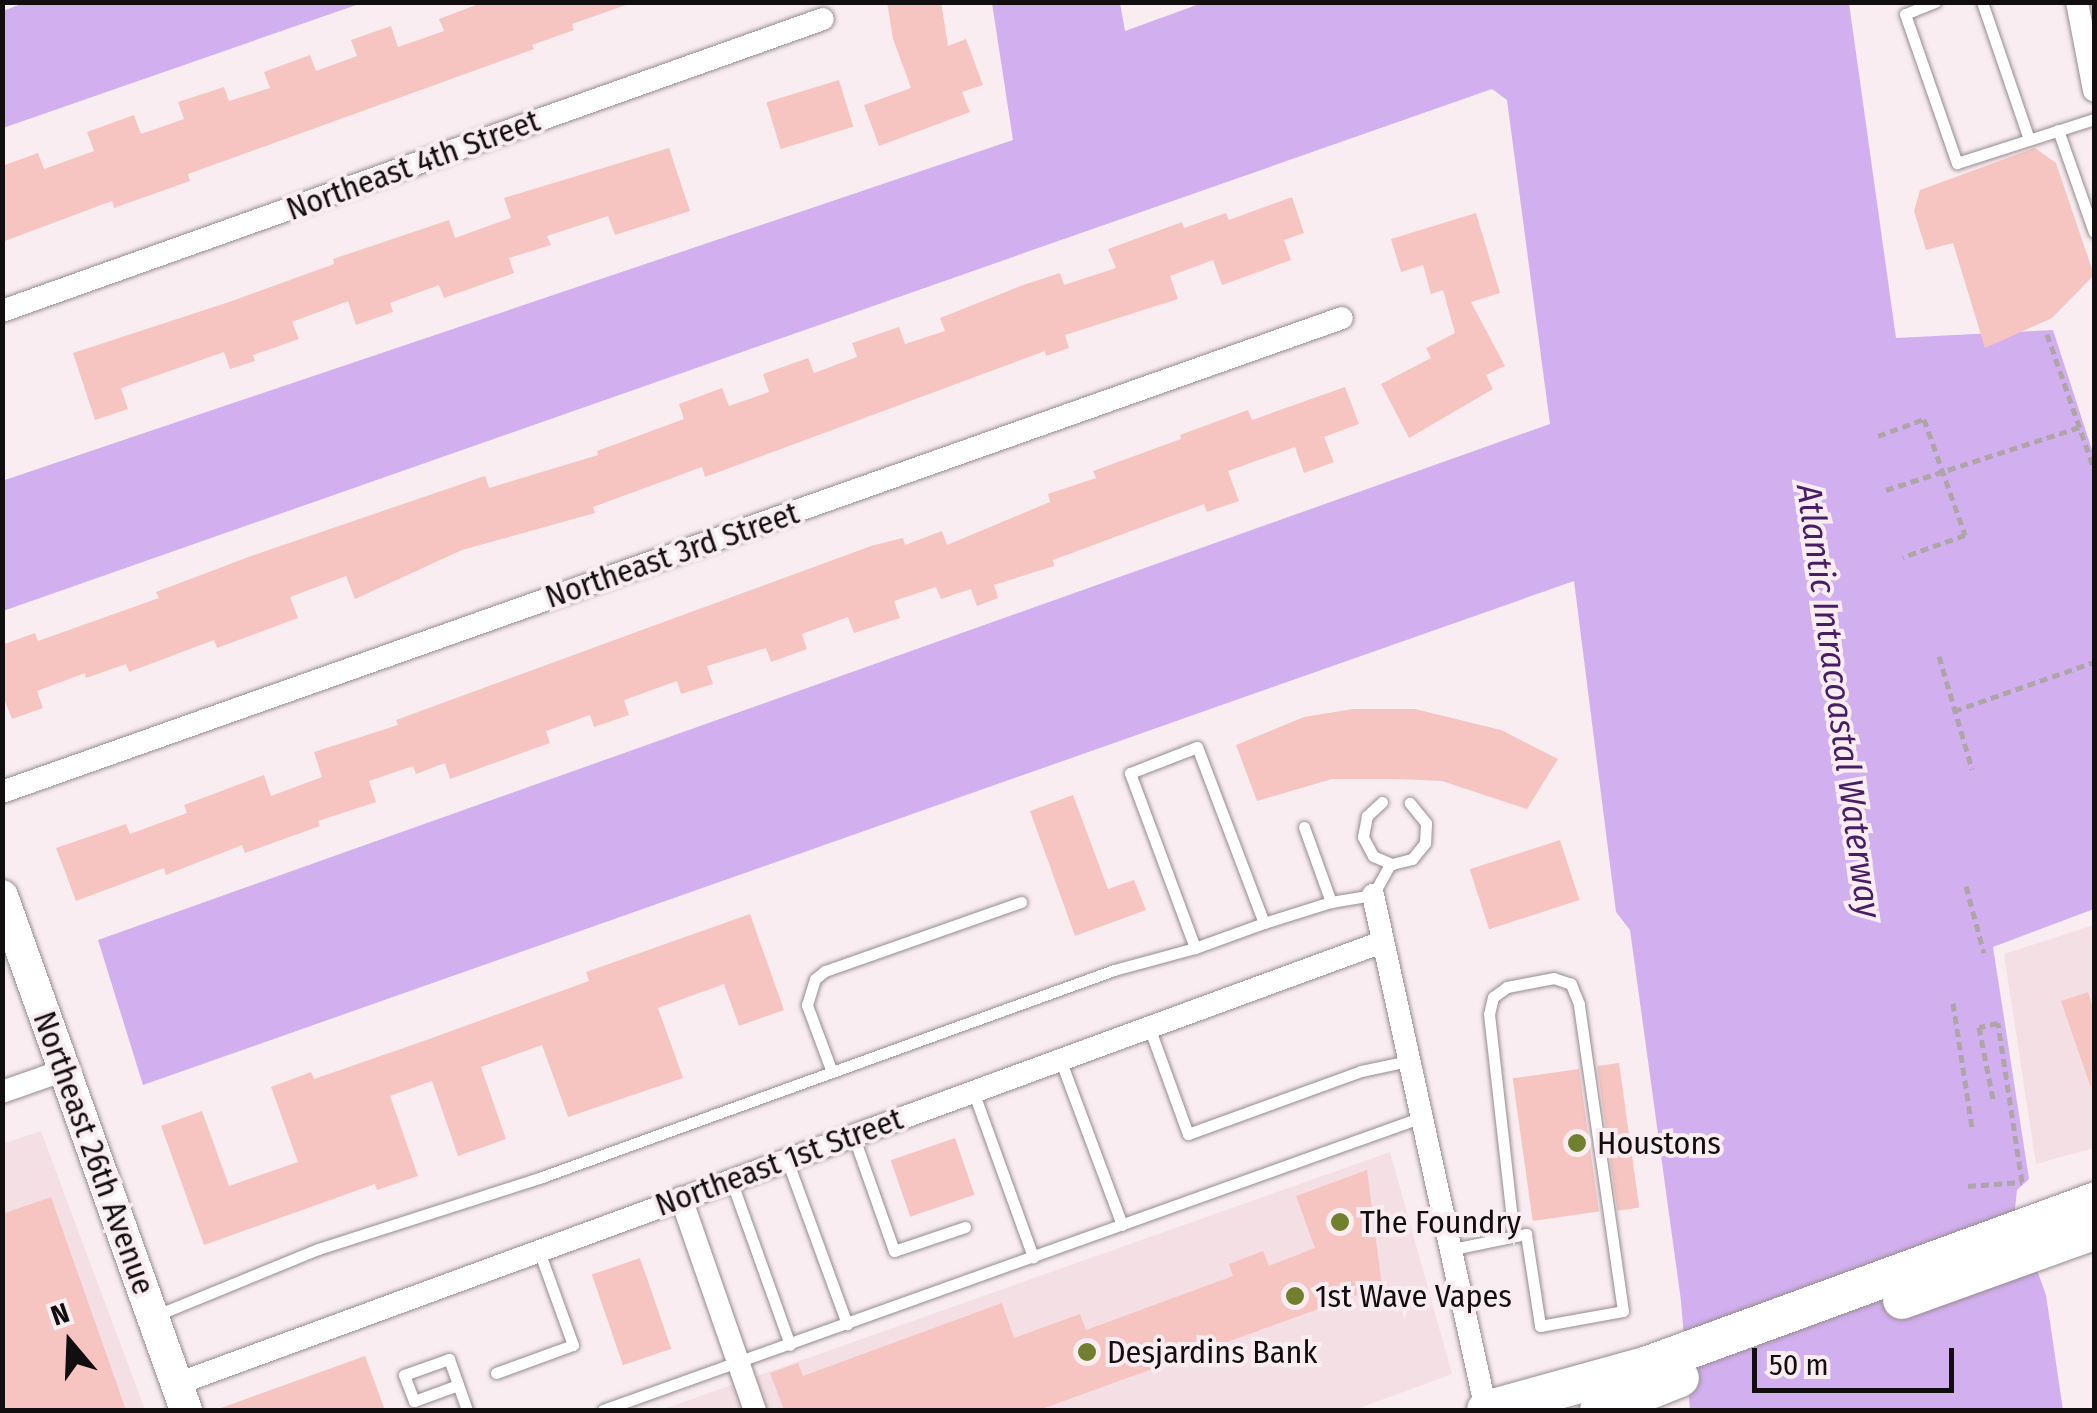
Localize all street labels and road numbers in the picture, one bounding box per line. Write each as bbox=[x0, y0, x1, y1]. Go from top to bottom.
street label: Northeast 4th Street bbox=[281, 101, 545, 229]
street label: Northeast 3rd Street bbox=[540, 494, 804, 616]
street label: Northeast 26th Avenue bbox=[25, 1006, 163, 1300]
street label: Northeast 1st Street bbox=[650, 1099, 908, 1225]

